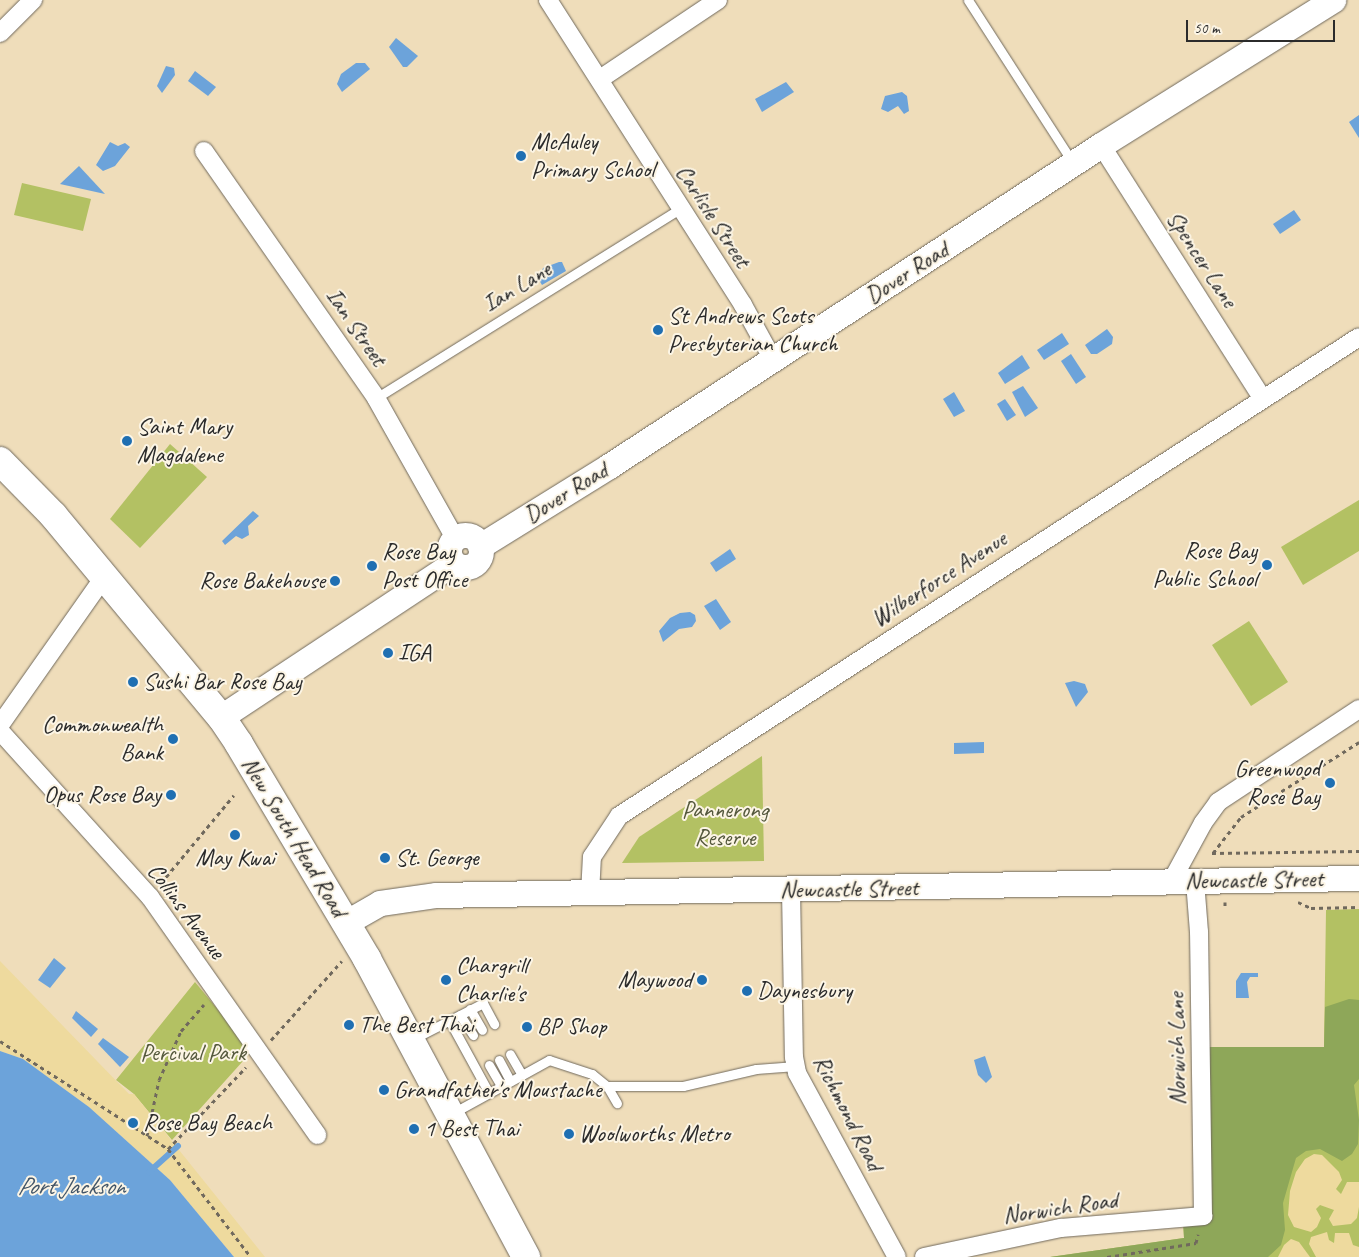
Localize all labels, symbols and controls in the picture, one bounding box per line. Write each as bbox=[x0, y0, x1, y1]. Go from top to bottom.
scale bar bbox=[1189, 10, 1338, 42]
text: 50 m bbox=[1194, 19, 1220, 38]
place label: McAuley Primary School bbox=[531, 128, 654, 184]
marker: McAuley Primary School bbox=[515, 150, 527, 162]
street label: Carlisle Street bbox=[669, 159, 757, 273]
street label: Spencer Lane bbox=[1160, 205, 1244, 313]
street label: Dover Road bbox=[860, 236, 954, 310]
street label: Ian Lane bbox=[477, 255, 557, 319]
street label: Ian Street bbox=[319, 282, 393, 372]
place label: St Andrews Scots Presbyterian Church bbox=[668, 302, 838, 358]
marker: St Andrews Scots Presbyterian Church bbox=[652, 324, 664, 336]
place label: Saint Mary Magdalene bbox=[137, 413, 233, 469]
marker: Saint Mary Magdalene bbox=[121, 435, 133, 447]
street label: Dover Road bbox=[519, 456, 613, 530]
street label: Wilberforce Avenue bbox=[866, 525, 1012, 633]
place label: Rose Bay Public School bbox=[1153, 537, 1257, 593]
place label: Rose Bay Post Office bbox=[382, 538, 467, 594]
marker: Rose Bay Public School bbox=[1261, 559, 1273, 571]
marker: Rose Bay Post Office bbox=[366, 560, 378, 572]
place label: Rose Bakehouse bbox=[198, 567, 325, 595]
marker: Rose Bakehouse bbox=[329, 575, 341, 587]
place label: IGA bbox=[398, 639, 431, 667]
marker: IGA bbox=[382, 647, 394, 659]
place label: Sushi Bar Rose Bay bbox=[143, 668, 303, 696]
marker: Sushi Bar Rose Bay bbox=[127, 676, 139, 688]
place label: Commonwealth Bank bbox=[42, 711, 163, 767]
marker: Commonwealth Bank bbox=[167, 733, 179, 745]
street label: New South Head Road bbox=[235, 752, 353, 922]
place label: Greenwood Rose Bay bbox=[1234, 755, 1320, 811]
marker: Greenwood Rose Bay bbox=[1324, 777, 1336, 789]
place label: Opus Rose Bay bbox=[44, 781, 161, 809]
marker: Opus Rose Bay bbox=[165, 789, 177, 801]
park label: Pannerong Reserve bbox=[682, 796, 768, 852]
marker: May Kwai bbox=[229, 829, 241, 841]
place label: May Kwai bbox=[195, 844, 275, 872]
place label: St. George bbox=[395, 844, 479, 872]
marker: St. George bbox=[379, 852, 391, 864]
street label: Collins Avenue bbox=[141, 857, 231, 965]
street label: Newcastle Street bbox=[1184, 864, 1324, 896]
street label: Newcastle Street bbox=[779, 873, 919, 905]
place label: Chargrill Charlie's bbox=[456, 952, 527, 1008]
place label: Maywood bbox=[618, 966, 692, 994]
marker: Chargrill Charlie's bbox=[440, 974, 452, 986]
marker: Maywood bbox=[696, 974, 708, 986]
place label: Daynesbury bbox=[757, 977, 852, 1005]
marker: Daynesbury bbox=[741, 985, 753, 997]
street label: Norwich Lane bbox=[1162, 992, 1192, 1106]
place label: The Best Thai bbox=[359, 1011, 475, 1039]
place label: BP Shop bbox=[537, 1013, 607, 1041]
marker: The Best Thai bbox=[343, 1019, 355, 1031]
marker: BP Shop bbox=[521, 1021, 533, 1033]
park label: Percival Park bbox=[140, 1039, 246, 1067]
street label: Richmond Road bbox=[807, 1051, 889, 1175]
place label: Grandfather's Moustache bbox=[394, 1076, 602, 1104]
marker: Grandfather's Moustache bbox=[378, 1084, 390, 1096]
place label: Rose Bay Beach bbox=[143, 1109, 272, 1137]
place label: 1 Best Thai bbox=[424, 1115, 520, 1143]
marker: Rose Bay Beach bbox=[127, 1117, 139, 1129]
place label: Woolworths Metro bbox=[579, 1120, 730, 1148]
marker: 1 Best Thai bbox=[408, 1123, 420, 1135]
marker: Woolworths Metro bbox=[563, 1128, 575, 1140]
water label: Port Jackson bbox=[17, 1171, 125, 1201]
street label: Norwich Road bbox=[1001, 1186, 1119, 1230]

